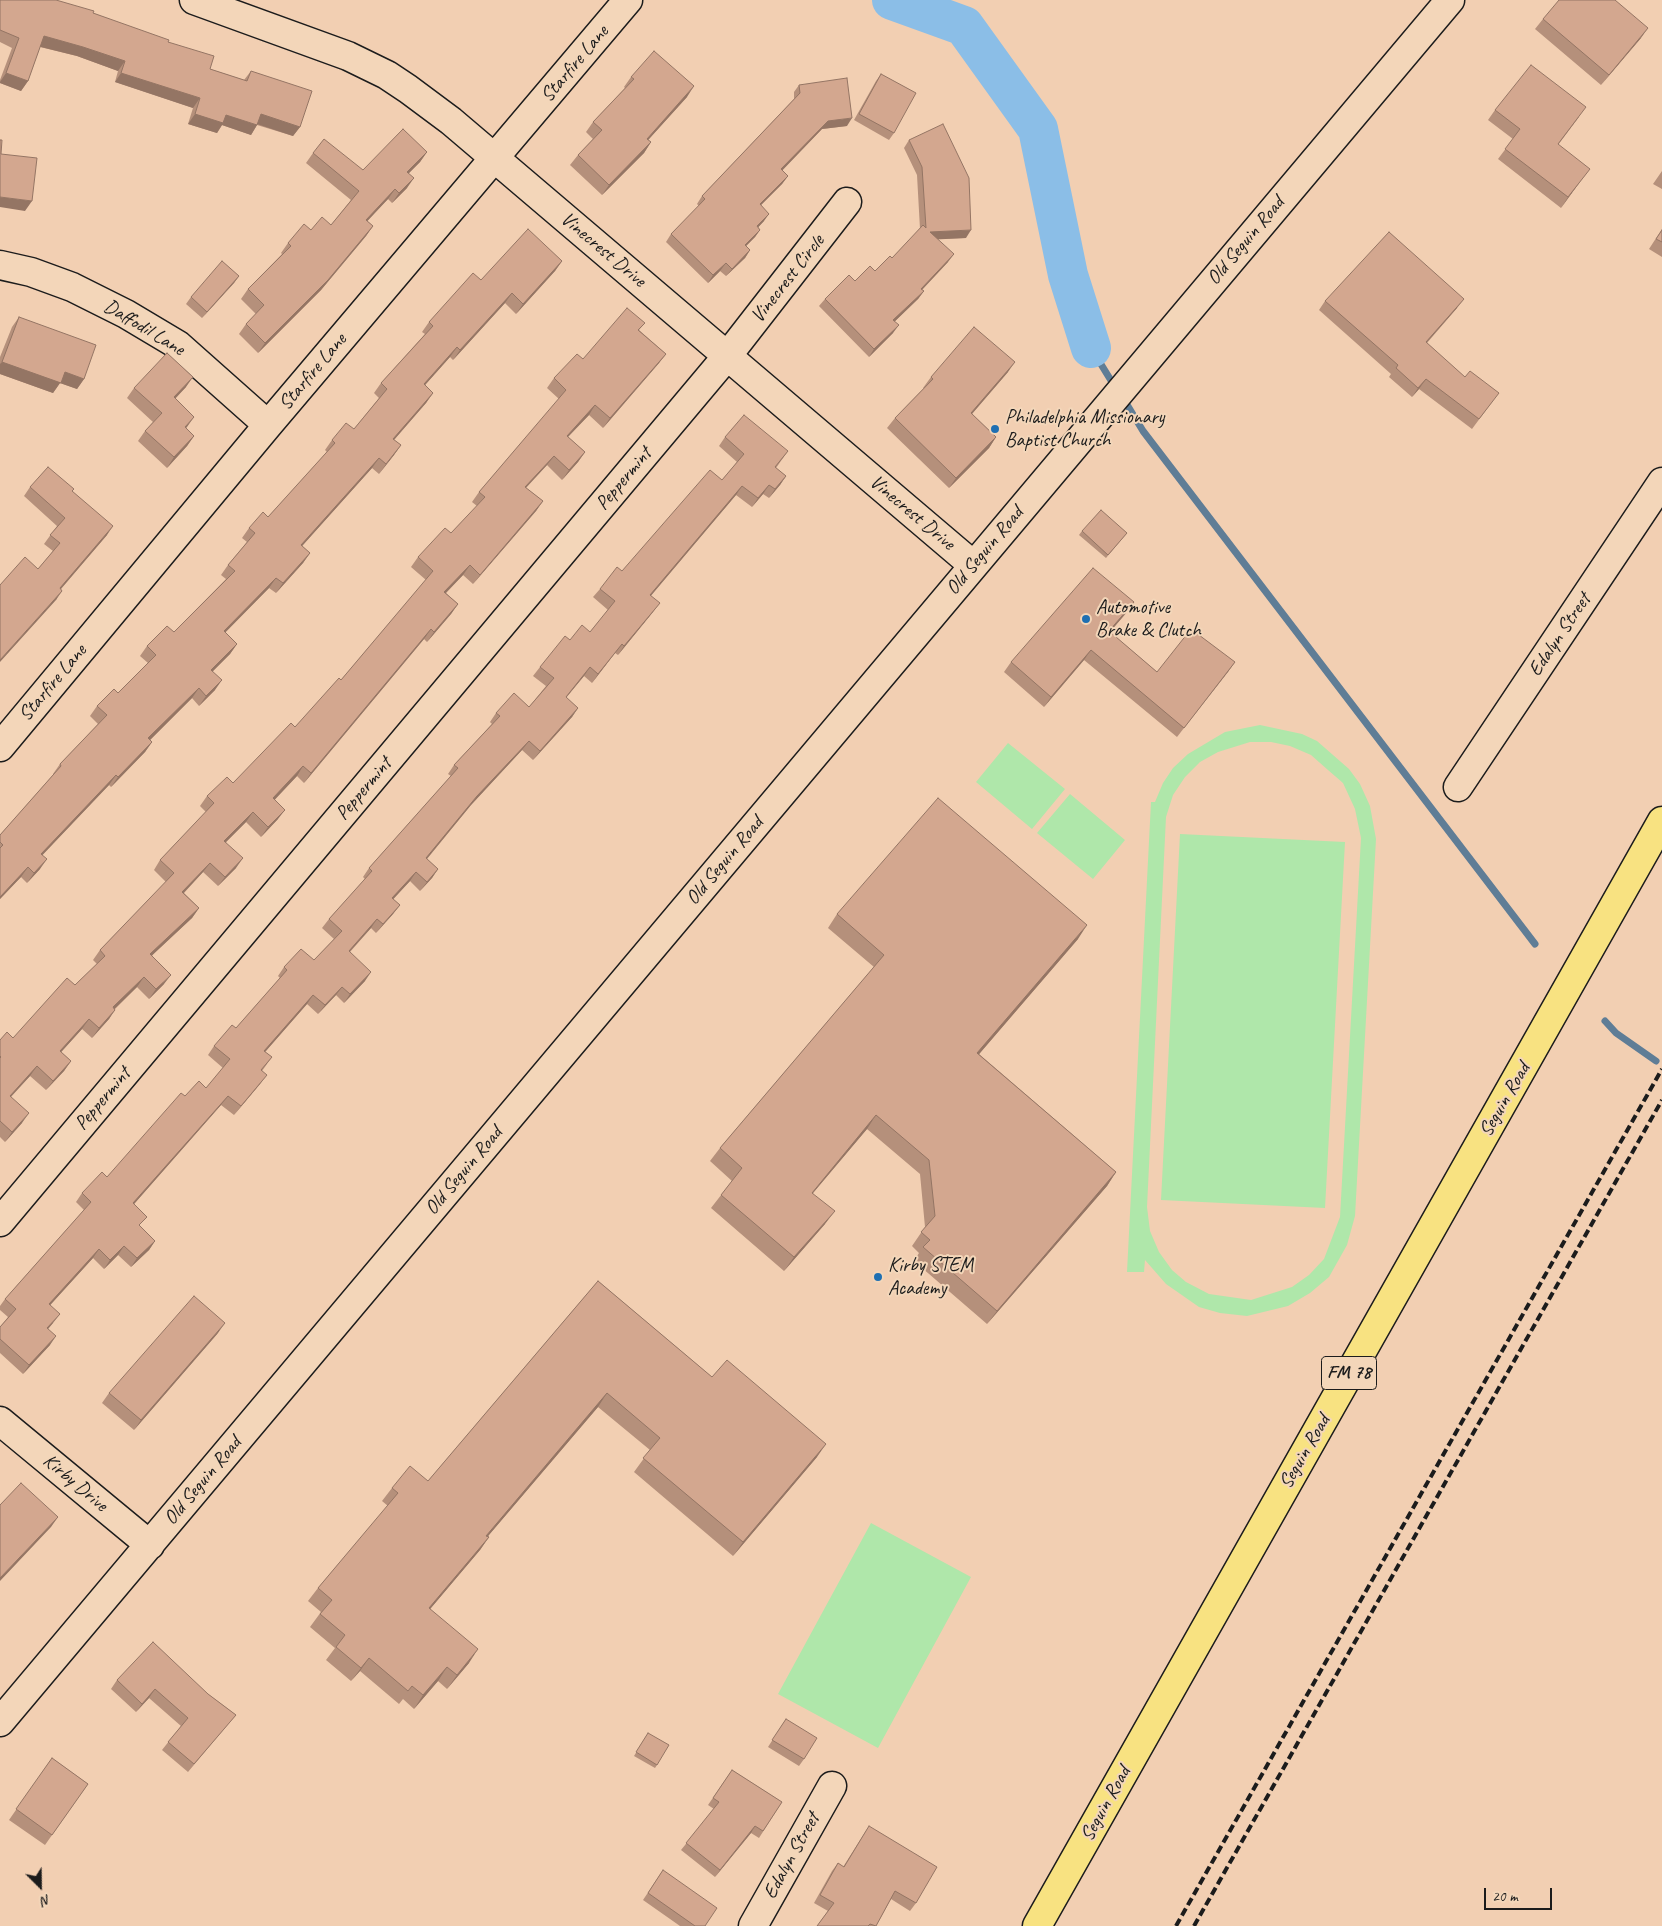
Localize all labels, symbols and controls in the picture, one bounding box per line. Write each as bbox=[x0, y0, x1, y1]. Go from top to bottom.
street label: Starfire Lane bbox=[536, 21, 614, 107]
street label: Old Seguin Road bbox=[1202, 192, 1290, 290]
street label: Vinecrest Drive bbox=[555, 207, 651, 293]
street label: Vinecrest Circle bbox=[746, 230, 830, 328]
street label: Daffodil Lane bbox=[99, 295, 189, 361]
street label: Starfire Lane bbox=[274, 329, 352, 415]
place label: Philadelphia Missionary Baptist Church bbox=[1005, 406, 1164, 453]
marker: Philadelphia Missionary Baptist Church bbox=[989, 423, 1001, 435]
street label: Peppermint bbox=[591, 443, 657, 515]
street label: Vinecrest Drive bbox=[864, 470, 960, 556]
street label: Old Seguin Road bbox=[941, 502, 1029, 600]
street label: Edalyn Street bbox=[1524, 589, 1596, 681]
place label: Automotive Brake & Clutch bbox=[1096, 596, 1201, 643]
marker: Automotive Brake & Clutch bbox=[1080, 613, 1092, 625]
street label: Starfire Lane bbox=[14, 640, 92, 726]
street label: Peppermint bbox=[331, 753, 397, 825]
street label: Old Seguin Road bbox=[681, 812, 769, 910]
street label: Seguin Road bbox=[1474, 1059, 1536, 1141]
street label: Peppermint bbox=[70, 1063, 136, 1135]
street label: Old Seguin Road bbox=[420, 1122, 508, 1220]
place label: Kirby STEM Academy bbox=[888, 1254, 974, 1301]
marker: Kirby STEM Academy bbox=[872, 1271, 884, 1283]
road number: FM 78 bbox=[1322, 1356, 1376, 1390]
street label: Seguin Road bbox=[1274, 1411, 1336, 1493]
street label: Old Seguin Road bbox=[159, 1432, 247, 1530]
street label: Kirby Drive bbox=[38, 1449, 112, 1517]
street label: Seguin Road bbox=[1076, 1763, 1136, 1845]
street label: Edalyn Street bbox=[759, 1809, 825, 1903]
north arrow bbox=[15, 1861, 65, 1911]
scale bar bbox=[1487, 1878, 1554, 1910]
text: 20 m bbox=[1492, 1887, 1518, 1906]
text: N bbox=[39, 1891, 53, 1910]

